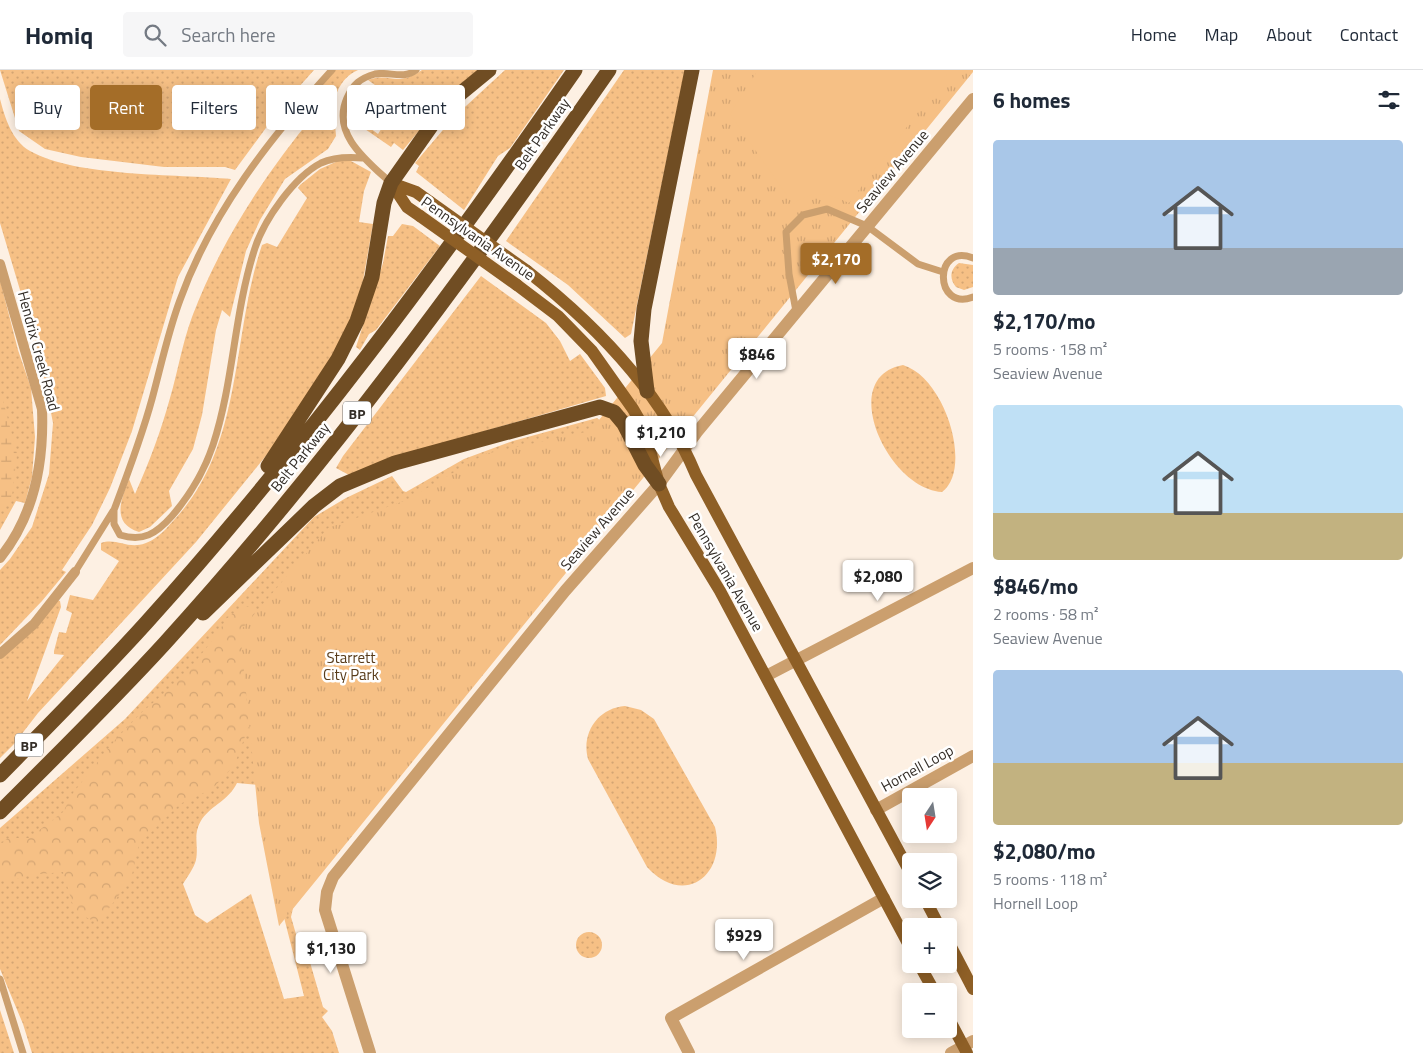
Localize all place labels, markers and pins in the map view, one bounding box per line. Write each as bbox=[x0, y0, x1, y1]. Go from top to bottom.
pin: $2,170 bbox=[795, 242, 877, 285]
pin: $846 bbox=[727, 338, 787, 380]
pin: $1,210 bbox=[620, 416, 702, 458]
pin: $2,080 bbox=[837, 560, 919, 602]
pin: $929 bbox=[714, 918, 774, 961]
pin: $1,130 bbox=[290, 932, 372, 974]

